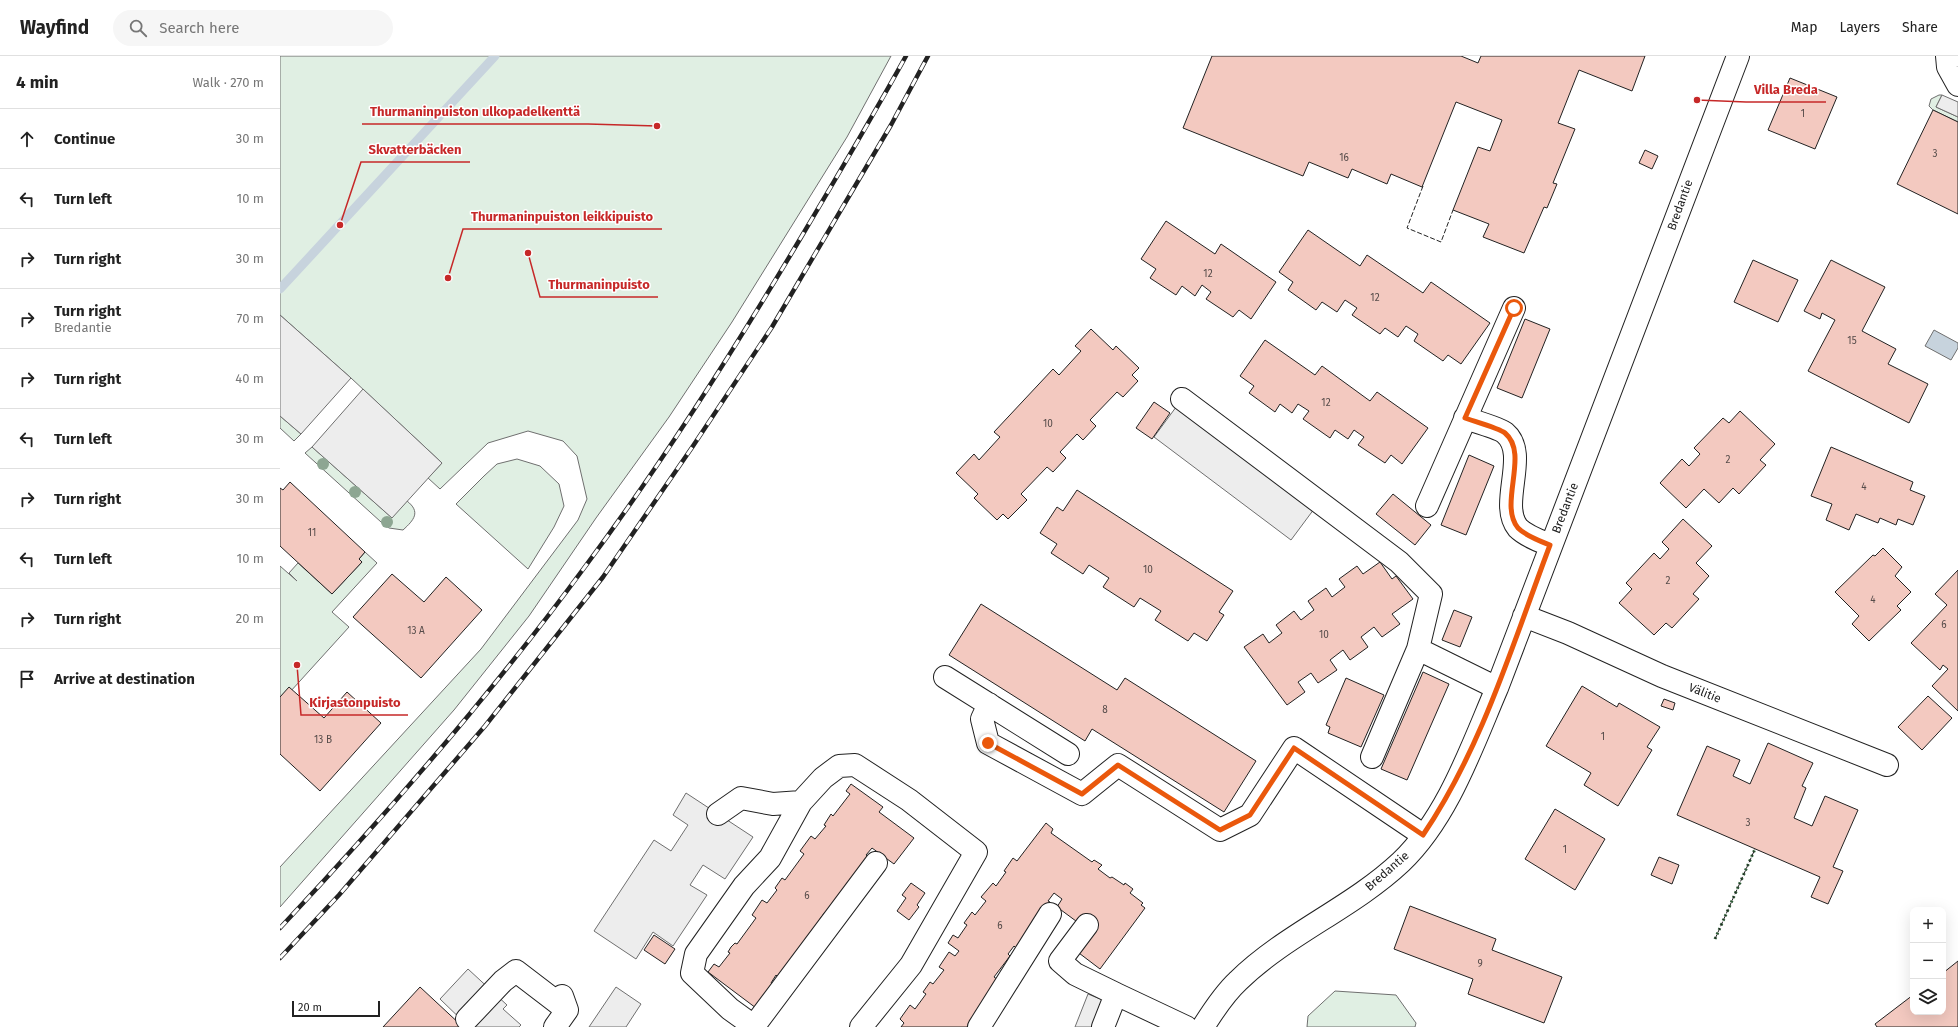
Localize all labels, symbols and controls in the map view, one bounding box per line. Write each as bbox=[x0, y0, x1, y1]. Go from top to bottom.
search box bbox=[113, 10, 393, 46]
text: Wayfind bbox=[20, 16, 89, 39]
icon: search bbox=[127, 17, 149, 39]
text: Search here bbox=[159, 19, 239, 37]
text: Map bbox=[1791, 19, 1817, 36]
text: Layers bbox=[1839, 19, 1880, 36]
text: Share bbox=[1902, 19, 1938, 36]
text: 4 min bbox=[16, 72, 59, 93]
text: Walk · 270 m bbox=[192, 75, 264, 90]
callout: Villa Breda bbox=[1746, 77, 1826, 102]
text: Villa Breda bbox=[1753, 82, 1818, 97]
callout: Thurmaninpuiston ulkopadelkenttä bbox=[362, 99, 588, 124]
text: Thurmaninpuiston ulkopadelkenttä bbox=[370, 104, 580, 119]
house number: 1 bbox=[1801, 108, 1805, 120]
icon: ahead bbox=[16, 128, 38, 150]
text: Continue bbox=[54, 130, 115, 148]
text: 30 m bbox=[236, 131, 264, 146]
callout: Skvatterbäcken bbox=[361, 137, 470, 162]
text: Skvatterbäcken bbox=[369, 142, 461, 157]
house number: 3 bbox=[1933, 148, 1938, 160]
house number: 16 bbox=[1339, 152, 1349, 164]
street label: Bredantie bbox=[1664, 178, 1696, 232]
icon: left bbox=[16, 188, 38, 210]
text: Turn left bbox=[54, 190, 112, 208]
text: 10 m bbox=[237, 191, 264, 206]
callout: Thurmaninpuiston leikkipuisto bbox=[463, 204, 662, 229]
text: Thurmaninpuiston leikkipuisto bbox=[471, 209, 654, 224]
icon: right bbox=[16, 248, 38, 270]
text: Turn right bbox=[54, 250, 121, 268]
text: 30 m bbox=[236, 251, 264, 266]
house number: 12 bbox=[1203, 268, 1213, 280]
callout: Thurmaninpuisto bbox=[540, 272, 658, 297]
text: Thurmaninpuisto bbox=[548, 277, 650, 292]
house number: 12 bbox=[1370, 292, 1380, 304]
route start bbox=[1505, 299, 1523, 317]
text: Turn right bbox=[54, 302, 121, 320]
icon: right bbox=[16, 308, 38, 330]
text: 70 m bbox=[237, 311, 264, 326]
text: Bredantie bbox=[54, 320, 112, 335]
house number: 15 bbox=[1847, 335, 1857, 347]
icon: right bbox=[16, 368, 38, 390]
text: Turn right bbox=[54, 370, 121, 388]
text: 40 m bbox=[235, 371, 264, 386]
house number: 12 bbox=[1321, 397, 1331, 409]
house number: 10 bbox=[1043, 418, 1053, 430]
icon: left bbox=[16, 428, 38, 450]
text: Turn left bbox=[54, 430, 112, 448]
text: 30 m bbox=[236, 431, 264, 446]
house number: 2 bbox=[1726, 454, 1731, 466]
street label: Bredantie bbox=[1549, 481, 1581, 535]
house number: 4 bbox=[1861, 481, 1867, 493]
icon: right bbox=[16, 488, 38, 510]
text: Turn right bbox=[54, 490, 121, 508]
text: 30 m bbox=[236, 491, 264, 506]
house number: 11 bbox=[308, 527, 316, 539]
icon: left bbox=[16, 548, 38, 570]
text: Turn left bbox=[54, 550, 112, 568]
text: 10 m bbox=[237, 551, 264, 566]
house number: 10 bbox=[1143, 564, 1153, 576]
house number: 2 bbox=[1666, 575, 1671, 587]
house number: 4 bbox=[1870, 594, 1876, 606]
icon: right bbox=[16, 608, 38, 630]
text: Turn right bbox=[54, 610, 121, 628]
text: 20 m bbox=[236, 611, 264, 626]
house number: 6 bbox=[1941, 619, 1947, 631]
house number: 13 A bbox=[407, 625, 425, 637]
house number: 10 bbox=[1319, 629, 1329, 641]
icon: arrive bbox=[16, 668, 38, 690]
text: Arrive at destination bbox=[54, 670, 195, 688]
street label: Välitie bbox=[1687, 680, 1723, 706]
callout: Kirjastonpuisto bbox=[301, 690, 408, 715]
text: Kirjastonpuisto bbox=[309, 695, 401, 710]
house number: 8 bbox=[1102, 704, 1108, 716]
house number: 1 bbox=[1601, 731, 1605, 743]
house number: 13 B bbox=[314, 734, 332, 746]
route end bbox=[979, 734, 997, 752]
house number: 3 bbox=[1746, 817, 1751, 829]
house number: 1 bbox=[1563, 844, 1567, 856]
street label: Bredantie bbox=[1362, 848, 1412, 894]
house number: 6 bbox=[804, 890, 810, 902]
map controls bbox=[1910, 907, 1946, 1015]
button: + bbox=[1910, 907, 1946, 943]
house number: 6 bbox=[997, 920, 1003, 932]
button: − bbox=[1910, 943, 1946, 979]
house number: 9 bbox=[1477, 958, 1483, 970]
button: layers bbox=[1910, 979, 1946, 1015]
scale bar bbox=[292, 999, 380, 1018]
text: 20 m bbox=[298, 1001, 322, 1014]

